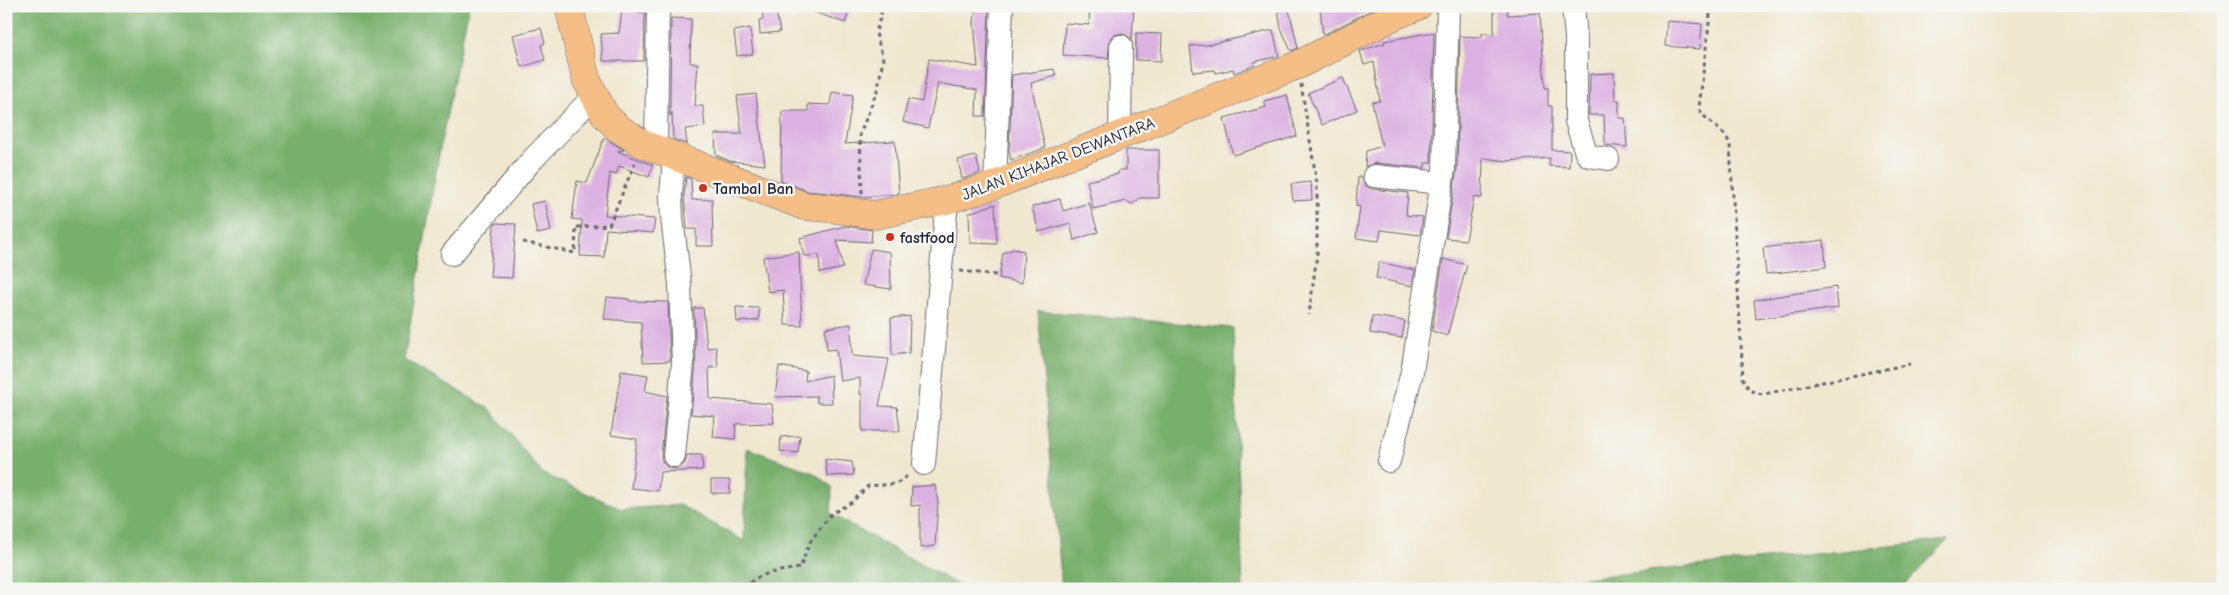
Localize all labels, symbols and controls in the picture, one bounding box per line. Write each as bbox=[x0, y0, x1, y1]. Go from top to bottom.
street label: JALAN KIHAJAR DEWANTARA bbox=[959, 114, 1157, 204]
place label: Tambal Ban bbox=[713, 180, 794, 198]
marker: Tambal Ban bbox=[697, 182, 709, 194]
place label: fastfood bbox=[899, 229, 955, 247]
marker: fastfood bbox=[884, 231, 896, 243]

